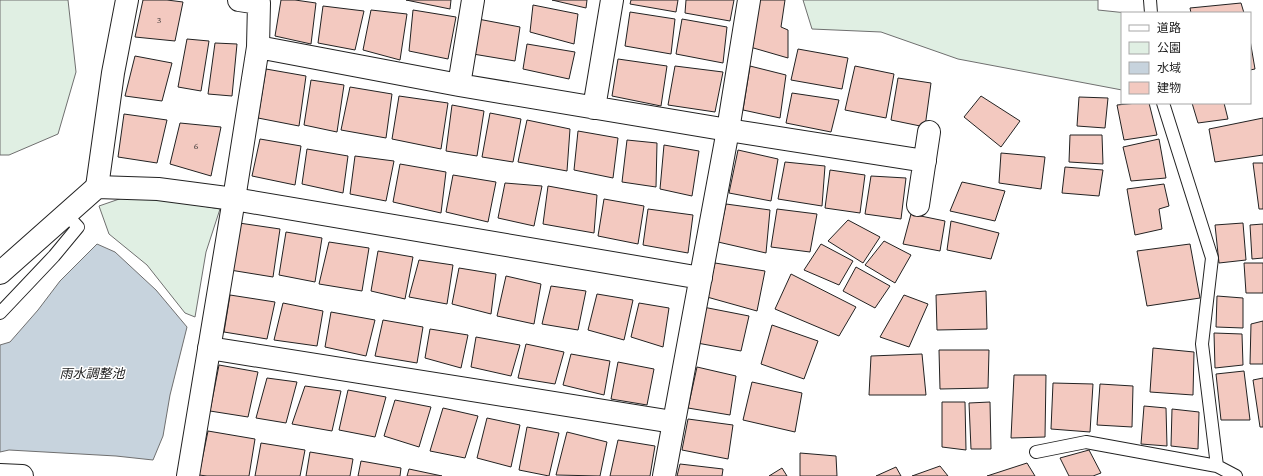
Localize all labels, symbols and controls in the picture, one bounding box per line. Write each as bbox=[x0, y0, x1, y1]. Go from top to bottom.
legend bbox=[1121, 12, 1251, 104]
house number: 3 bbox=[157, 14, 162, 25]
text: 道路 bbox=[1157, 21, 1181, 35]
text: 公園 bbox=[1157, 41, 1181, 55]
text: 水域 bbox=[1157, 61, 1181, 75]
text: 建物 bbox=[1157, 81, 1181, 95]
house number: 6 bbox=[193, 140, 199, 151]
water label: 雨水調整池 bbox=[59, 366, 126, 381]

